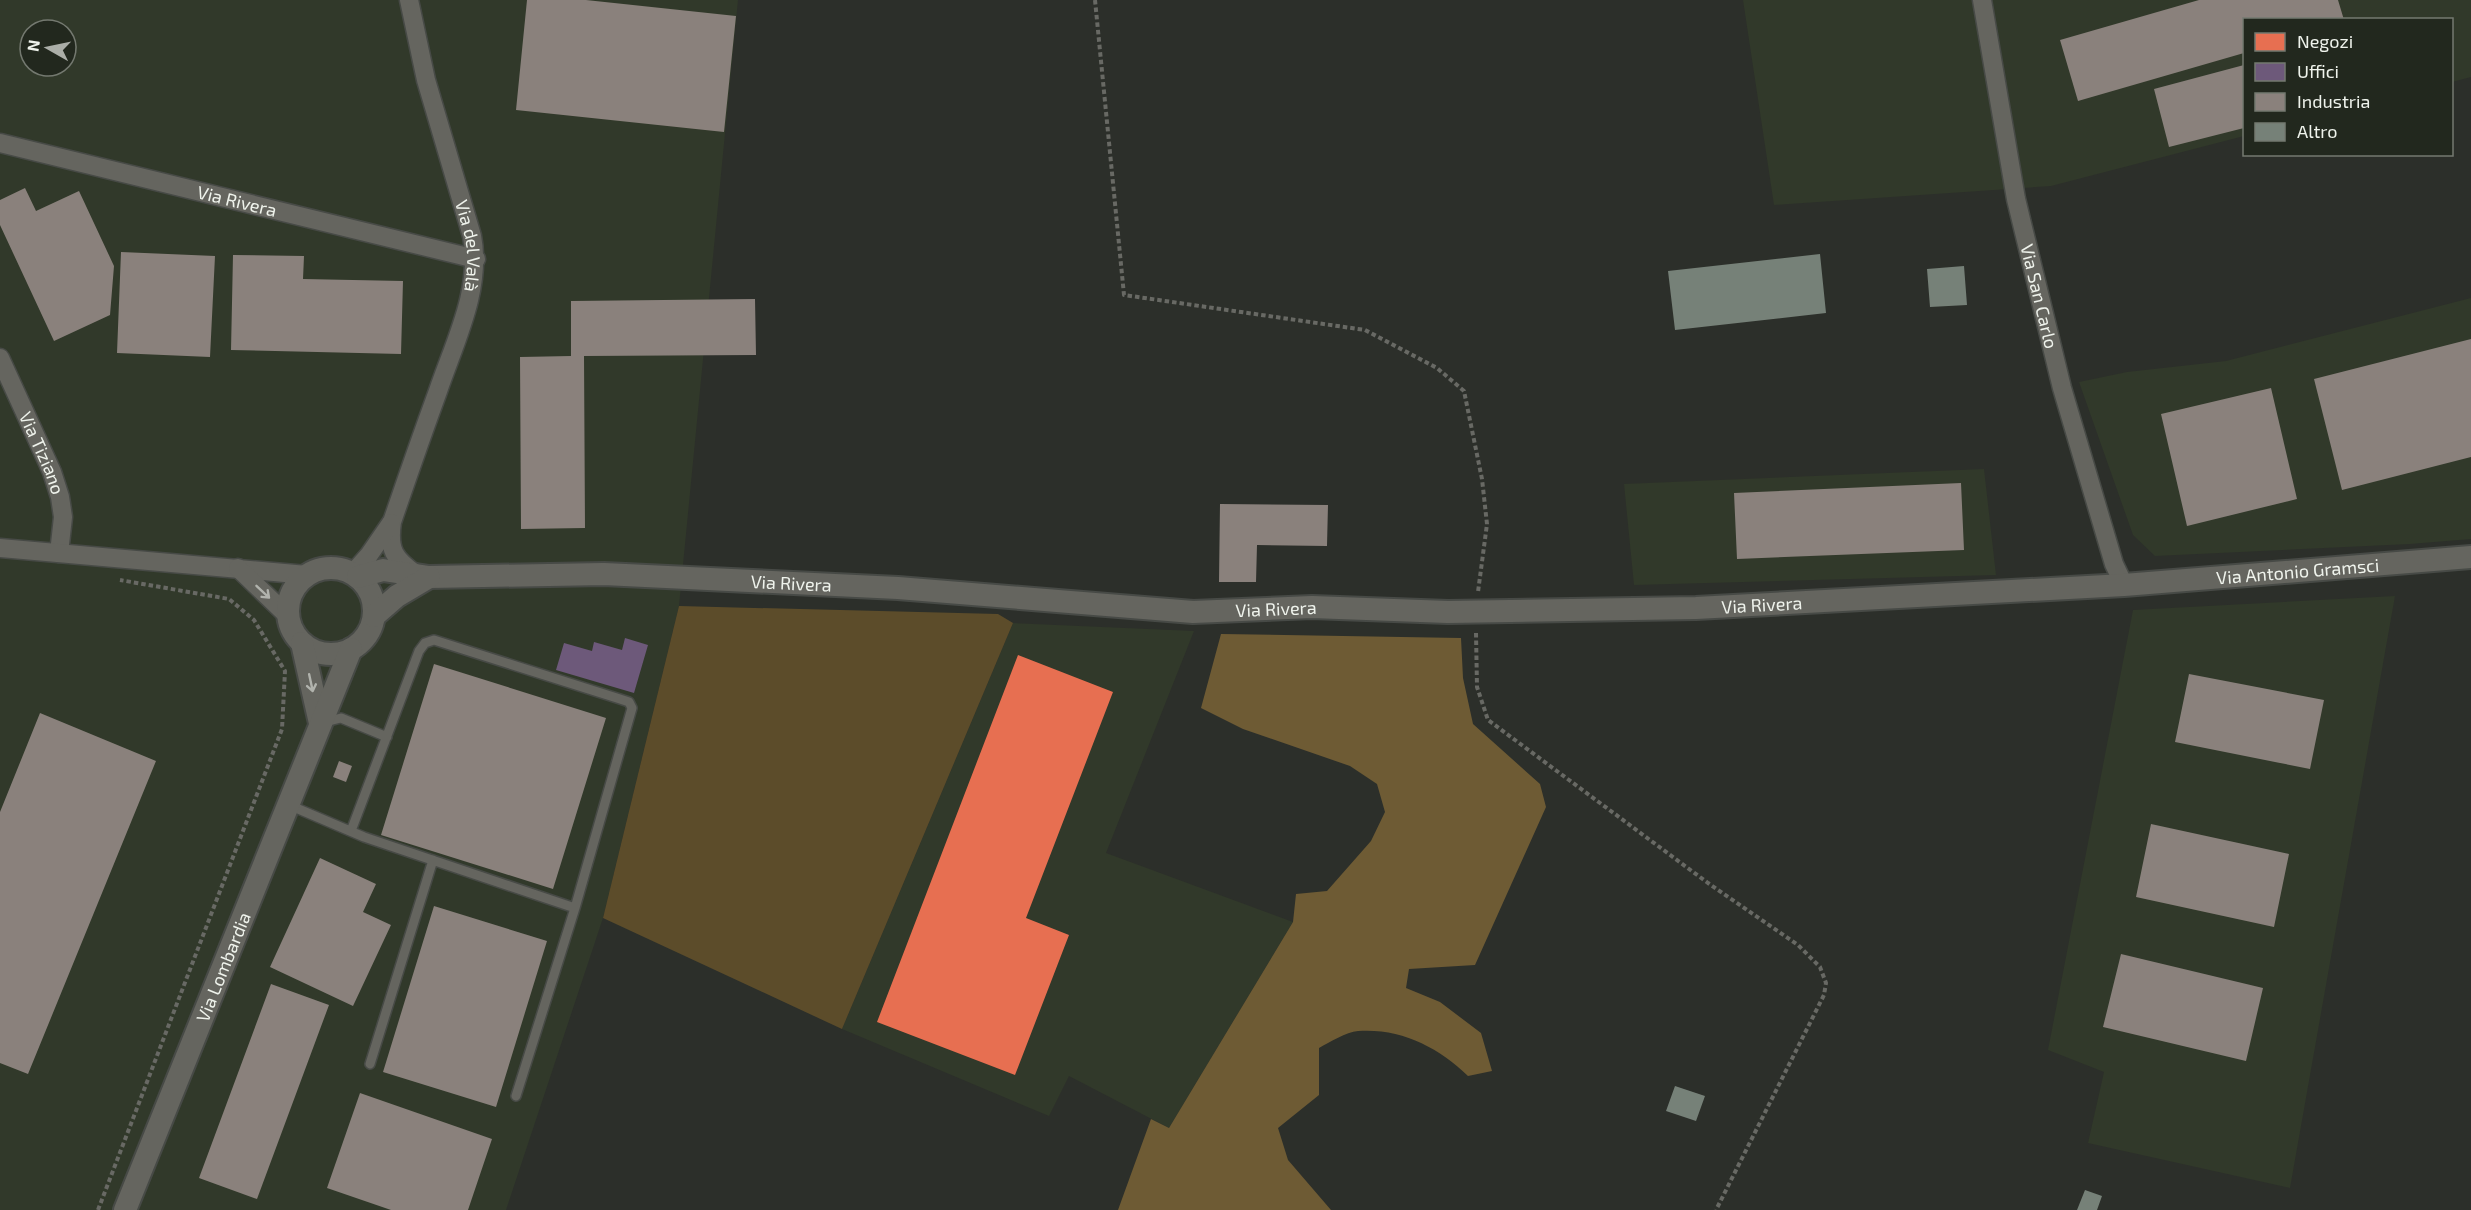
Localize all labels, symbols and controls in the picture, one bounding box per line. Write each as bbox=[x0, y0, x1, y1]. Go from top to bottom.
north arrow bbox=[18, 18, 78, 78]
legend bbox=[2243, 18, 2453, 156]
text: Negozi bbox=[2297, 30, 2353, 52]
text: N bbox=[22, 38, 43, 53]
text: Uffici bbox=[2297, 60, 2339, 82]
text: Industria bbox=[2297, 90, 2370, 112]
text: Altro bbox=[2297, 120, 2337, 142]
street label: Via Rivera bbox=[195, 180, 279, 221]
street label: Via del Valà bbox=[451, 197, 485, 294]
street label: Via San Carlo bbox=[2016, 242, 2063, 351]
street label: Via Tiziano bbox=[15, 408, 69, 497]
street label: Via Antonio Gramsci bbox=[2215, 553, 2380, 589]
street label: Via Rivera bbox=[750, 570, 832, 596]
one-way arrow bbox=[255, 585, 270, 599]
street label: Via Rivera bbox=[1721, 591, 1803, 618]
street label: Via Rivera bbox=[1235, 596, 1317, 621]
one-way arrow bbox=[306, 673, 317, 692]
street label: Via Lombardia bbox=[191, 909, 255, 1025]

